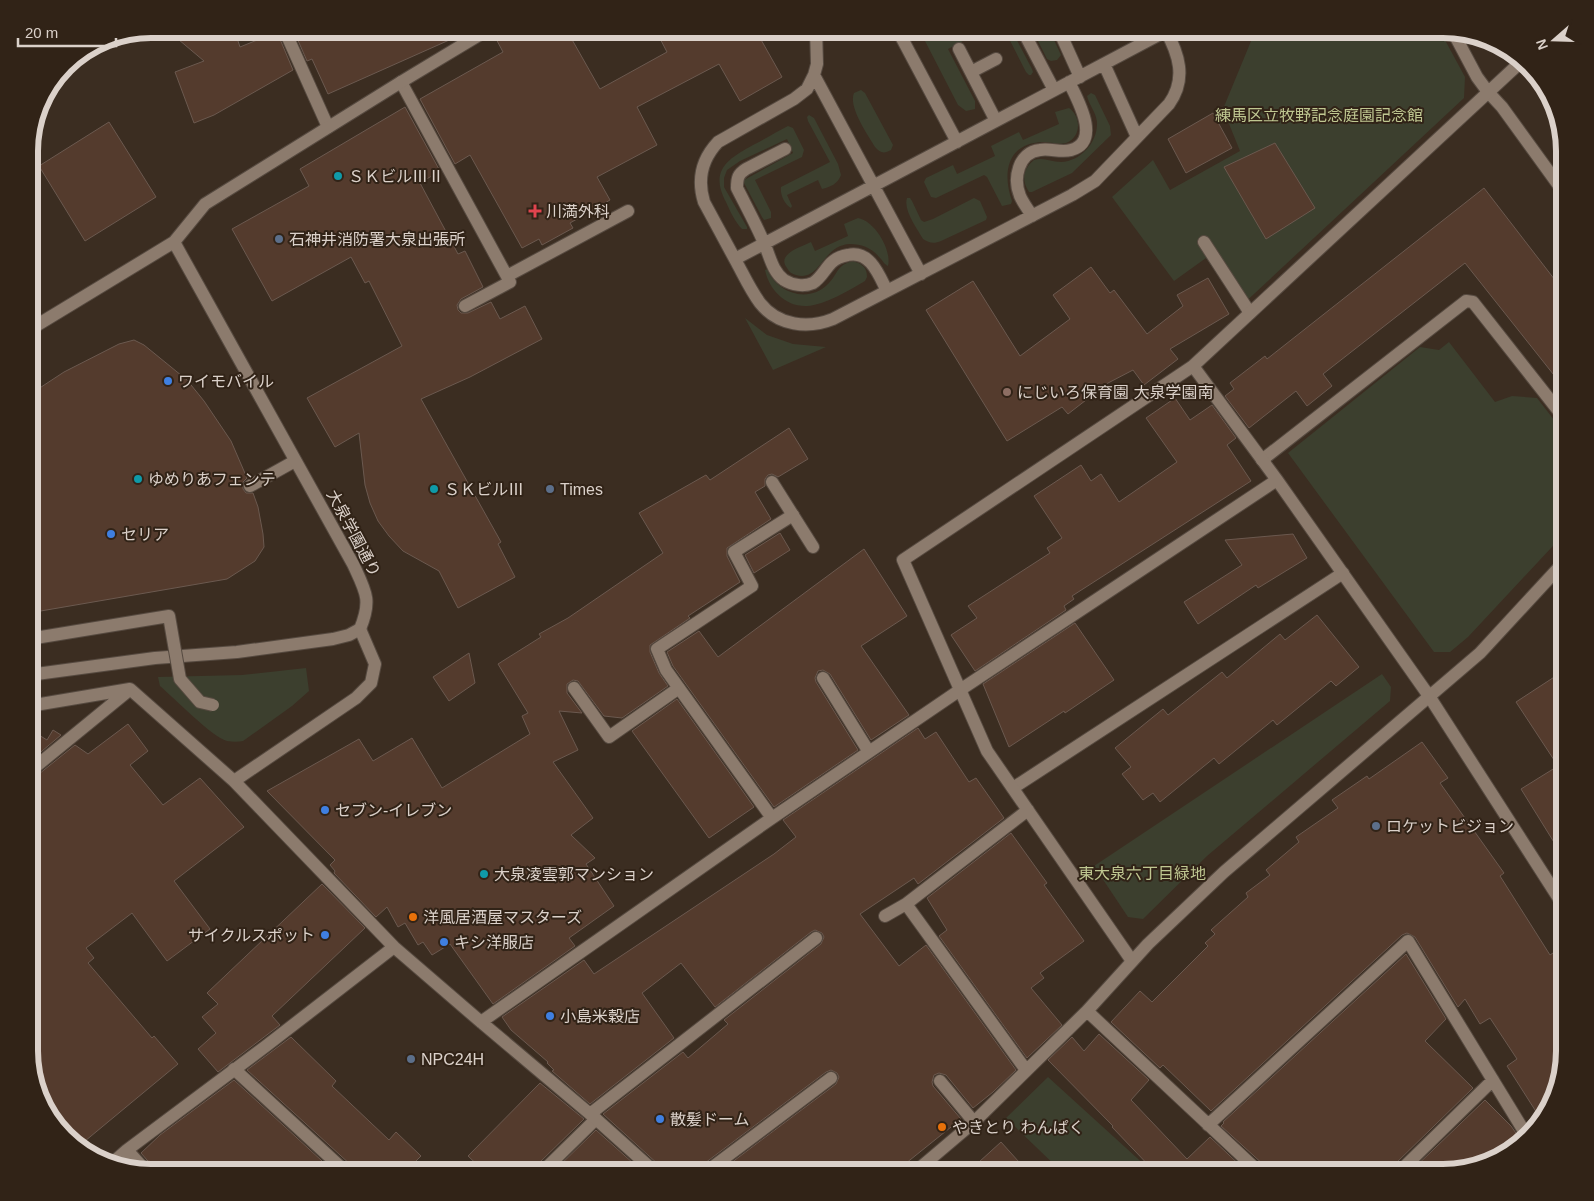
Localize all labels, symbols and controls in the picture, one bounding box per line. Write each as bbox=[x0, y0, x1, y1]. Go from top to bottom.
scale bar bbox=[18, 15, 115, 47]
north arrow bbox=[1529, 15, 1579, 65]
text: 20 m bbox=[25, 24, 58, 41]
text: N bbox=[1533, 37, 1551, 52]
park label: 練馬区立牧野記念庭園記念館 bbox=[1215, 107, 1423, 124]
place label: ＳＫビルⅢⅡ bbox=[348, 168, 444, 185]
marker: ＳＫビルⅢⅡ bbox=[332, 170, 344, 182]
place label: 川満外科 bbox=[546, 203, 610, 220]
marker: 川満外科 bbox=[528, 204, 542, 218]
place label: 石神井消防署大泉出張所 bbox=[289, 231, 465, 248]
marker: 石神井消防署大泉出張所 bbox=[273, 233, 285, 245]
place label: ワイモバイル bbox=[178, 373, 274, 390]
marker: ワイモバイル bbox=[162, 375, 174, 387]
place label: にじいろ保育園 大泉学園南 bbox=[1017, 384, 1213, 401]
marker: にじいろ保育園 大泉学園南 bbox=[1001, 386, 1013, 398]
place label: ゆめりあフェンテ bbox=[148, 471, 276, 488]
marker: ゆめりあフェンテ bbox=[132, 473, 144, 485]
place label: ＳＫビルⅢ bbox=[444, 481, 524, 498]
place label: Times bbox=[560, 481, 603, 498]
marker: ＳＫビルⅢ bbox=[428, 483, 440, 495]
marker: Times bbox=[544, 483, 556, 495]
street label: 大泉学園通り bbox=[324, 487, 384, 580]
place label: セリア bbox=[121, 526, 169, 543]
marker: セリア bbox=[105, 528, 117, 540]
place label: セブン-イレブン bbox=[335, 802, 452, 819]
marker: セブン-イレブン bbox=[319, 804, 331, 816]
place label: ロケットビジョン bbox=[1386, 818, 1514, 835]
marker: ロケットビジョン bbox=[1370, 820, 1382, 832]
park label: 東大泉六丁目緑地 bbox=[1078, 865, 1206, 882]
place label: 大泉凌雲郭マンション bbox=[494, 866, 654, 883]
marker: 大泉凌雲郭マンション bbox=[478, 868, 490, 880]
place label: 洋風居酒屋マスターズ bbox=[423, 909, 582, 926]
marker: 洋風居酒屋マスターズ bbox=[407, 911, 419, 923]
place label: サイクルスポット bbox=[188, 927, 315, 944]
marker: サイクルスポット bbox=[319, 929, 331, 941]
place label: キシ洋服店 bbox=[454, 934, 534, 951]
marker: キシ洋服店 bbox=[438, 936, 450, 948]
place label: 小島米穀店 bbox=[560, 1008, 640, 1025]
marker: 小島米穀店 bbox=[544, 1010, 556, 1022]
place label: NPC24H bbox=[421, 1051, 484, 1068]
marker: NPC24H bbox=[405, 1053, 417, 1065]
place label: 散髪ドーム bbox=[670, 1111, 750, 1128]
marker: 散髪ドーム bbox=[654, 1113, 666, 1125]
place label: やきとり わんぱく bbox=[952, 1119, 1084, 1136]
marker: やきとり わんぱく bbox=[936, 1121, 948, 1133]

